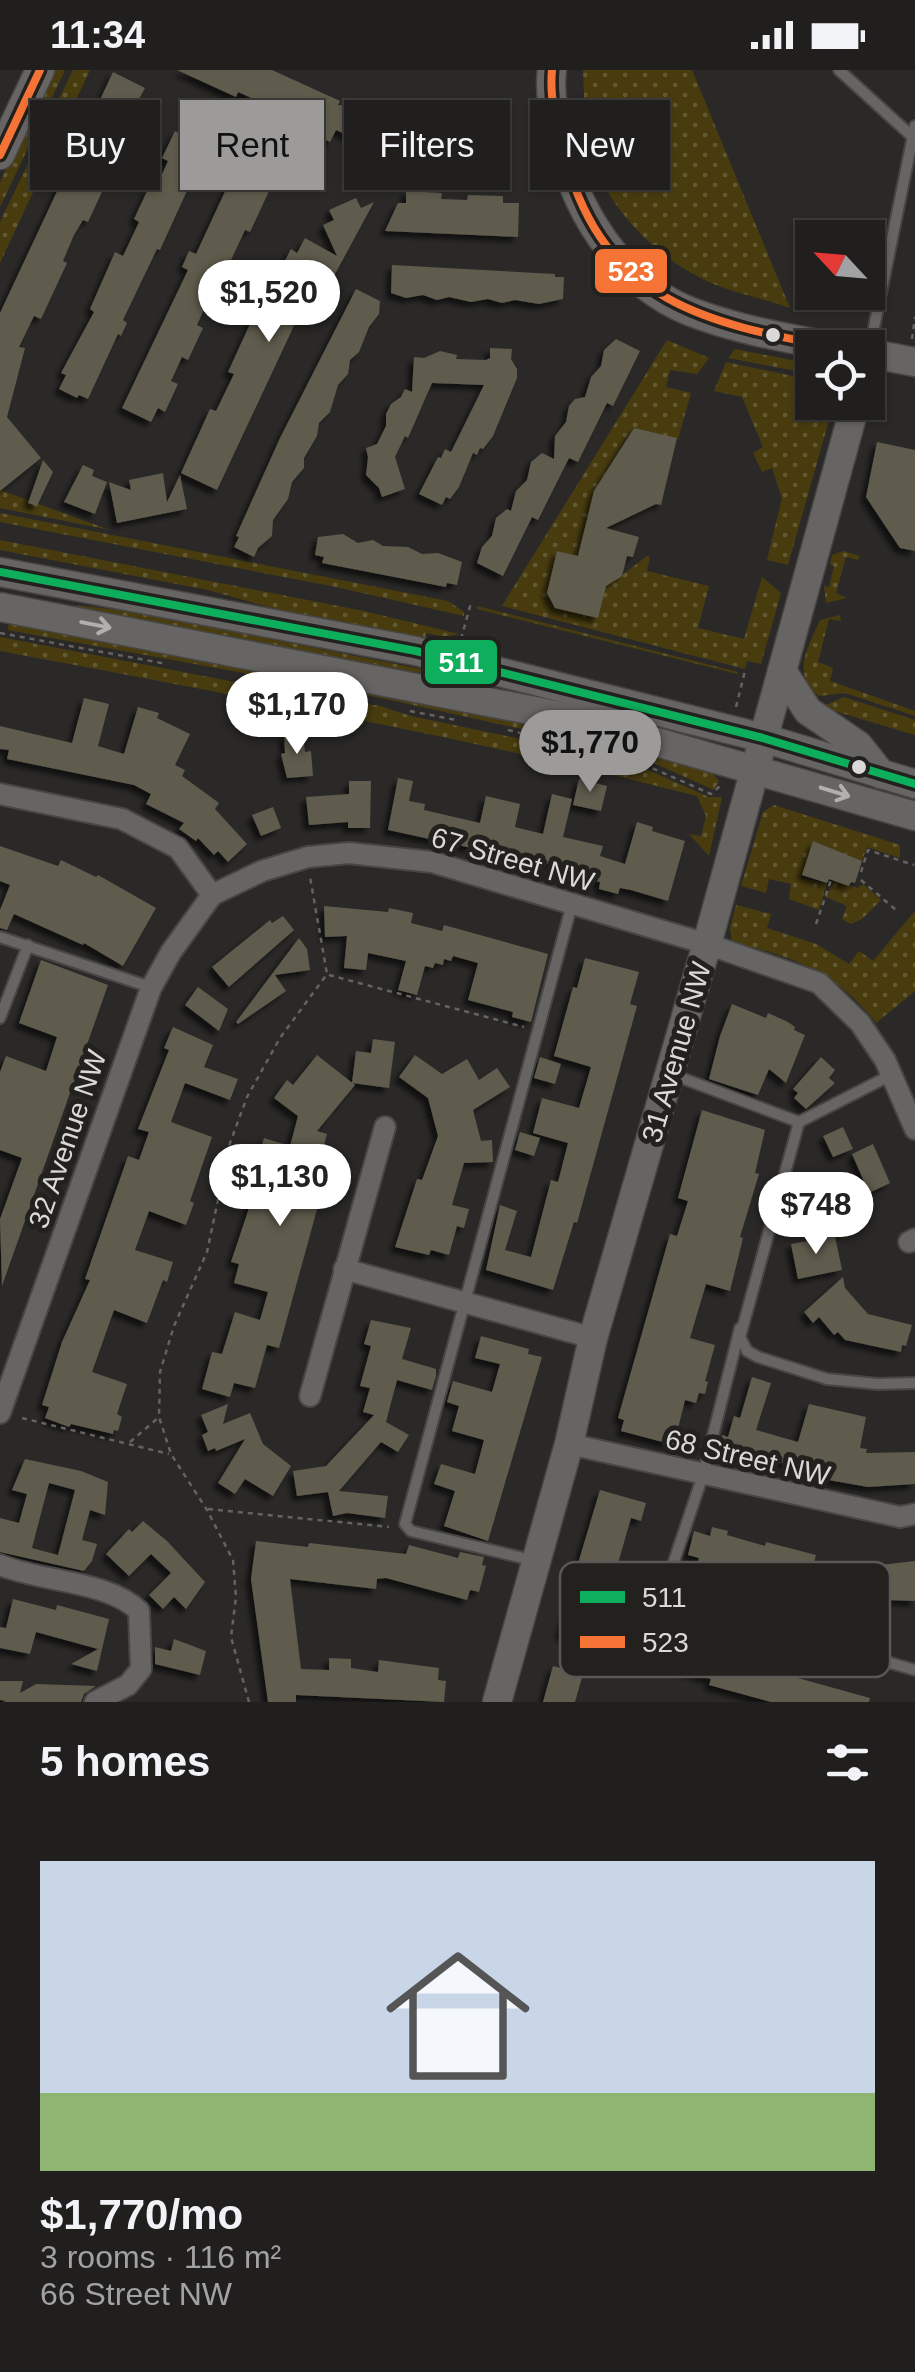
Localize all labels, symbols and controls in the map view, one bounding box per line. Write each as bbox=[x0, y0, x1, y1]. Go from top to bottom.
text: 11:34 bbox=[50, 14, 145, 56]
chip: Buy bbox=[30, 100, 160, 190]
chip: Rent bbox=[180, 100, 324, 190]
chip: Filters bbox=[344, 100, 510, 190]
chip: New bbox=[530, 100, 670, 190]
north arrow bbox=[795, 220, 885, 310]
map controls bbox=[795, 220, 885, 420]
line badge: 523 bbox=[593, 247, 669, 295]
text: 523 bbox=[608, 256, 654, 287]
pin: $1,520 bbox=[188, 260, 350, 345]
text: $1,520 bbox=[220, 274, 318, 310]
unlabelled marker bbox=[763, 325, 783, 345]
button: locate bbox=[795, 330, 885, 420]
one-way arrow bbox=[79, 617, 111, 636]
line badge: 511 bbox=[423, 638, 499, 686]
text: 511 bbox=[438, 647, 484, 678]
pin: $1,170 bbox=[216, 672, 378, 757]
text: $1,170 bbox=[248, 686, 346, 722]
pin: $1,770 bbox=[509, 710, 671, 795]
text: $1,770 bbox=[541, 724, 639, 760]
unlabelled marker bbox=[849, 757, 869, 777]
one-way arrow bbox=[819, 784, 850, 802]
street label: 67 Street NW bbox=[428, 821, 598, 898]
street label: 31 Avenue NW bbox=[636, 958, 717, 1146]
street label: 32 Avenue NW bbox=[22, 1046, 113, 1232]
pin: $1,130 bbox=[199, 1144, 361, 1229]
text: $1,130 bbox=[231, 1158, 329, 1194]
pin: $748 bbox=[757, 1172, 875, 1257]
text: $748 bbox=[780, 1186, 852, 1222]
street label: 68 Street NW bbox=[663, 1423, 834, 1492]
legend bbox=[560, 1562, 890, 1677]
text: 511 bbox=[642, 1582, 687, 1613]
text: 523 bbox=[642, 1627, 689, 1658]
icon: filters bbox=[820, 1735, 875, 1790]
text: 5 homes bbox=[40, 1738, 210, 1785]
icon: home bbox=[368, 1926, 548, 2106]
text: $1,770/mo bbox=[40, 2191, 243, 2238]
text: 3 rooms · 116 m² bbox=[40, 2239, 281, 2275]
text: 66 Street NW bbox=[40, 2276, 232, 2312]

